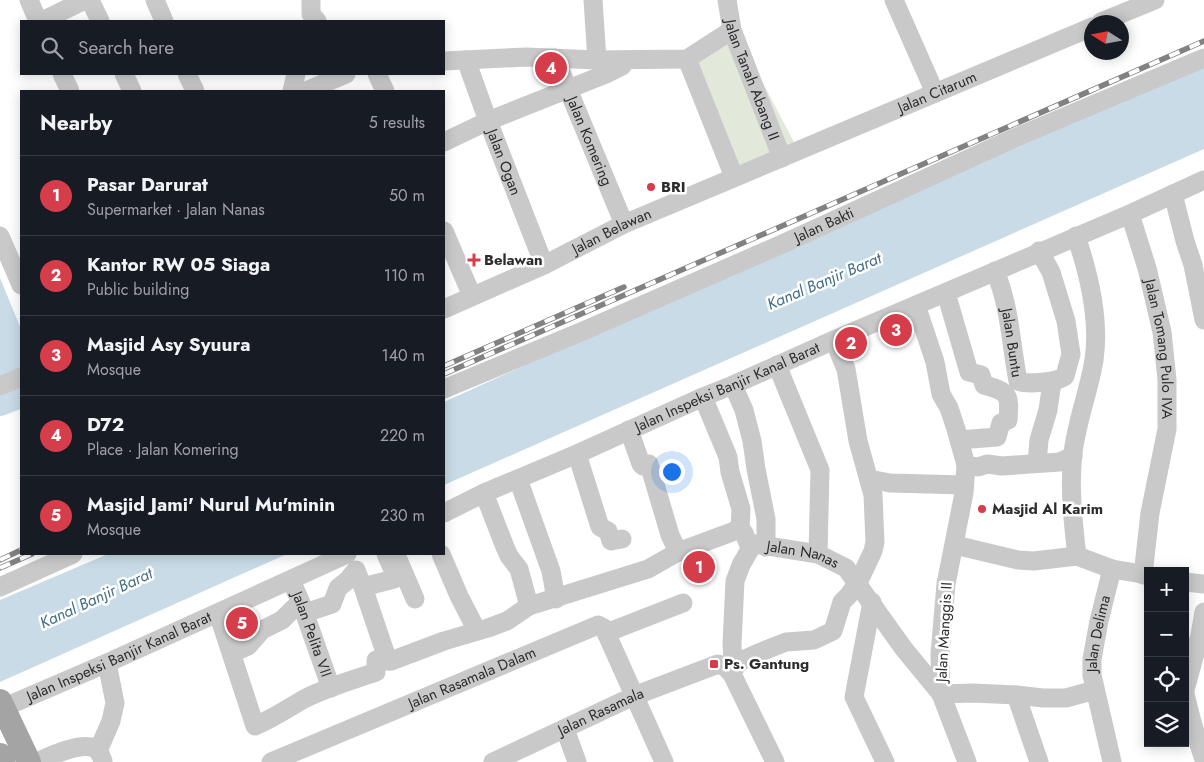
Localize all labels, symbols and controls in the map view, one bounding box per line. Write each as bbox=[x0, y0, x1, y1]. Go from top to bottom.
north arrow bbox=[1084, 15, 1129, 60]
street label: Jalan Tanah Abang II bbox=[719, 16, 785, 144]
search box bbox=[20, 20, 445, 75]
icon: search bbox=[38, 34, 66, 62]
text: Search here bbox=[78, 34, 174, 61]
pin: 4 bbox=[535, 49, 567, 87]
street label: Jalan Citarum bbox=[893, 66, 980, 119]
street label: Jalan Komering bbox=[560, 91, 618, 189]
text: Nearby bbox=[40, 108, 112, 138]
text: 5 results bbox=[369, 111, 425, 134]
street label: Jalan Ogan bbox=[480, 124, 527, 198]
text: Pasar Darurat bbox=[87, 171, 208, 198]
place label: BRI bbox=[661, 176, 685, 198]
marker: BRI bbox=[645, 181, 657, 193]
text: 1 bbox=[52, 184, 60, 207]
text: 50 m bbox=[389, 184, 425, 207]
text: Supermarket · Jalan Nanas bbox=[87, 198, 265, 221]
street label: Jalan Bakti bbox=[789, 202, 858, 249]
street label: Jalan Belawan bbox=[566, 203, 655, 261]
water label: Kanal Banjir Barat bbox=[763, 246, 886, 315]
place label: Belawan bbox=[484, 249, 543, 271]
text: Kantor RW 05 Siaga bbox=[87, 251, 270, 278]
marker: Belawan bbox=[468, 254, 480, 266]
text: 2 bbox=[51, 264, 61, 287]
text: 110 m bbox=[384, 264, 425, 287]
street label: Jalan Tomang Pulo IVA bbox=[1138, 275, 1178, 419]
text: Public building bbox=[87, 278, 189, 301]
street label: Jalan Buntu bbox=[995, 304, 1028, 379]
pin: 3 bbox=[880, 311, 912, 349]
pin: 2 bbox=[835, 324, 867, 362]
text: Masjid Asy Syuura bbox=[87, 331, 250, 358]
street label: Jalan Inspeksi Banjir Kanal Barat bbox=[629, 337, 824, 438]
text: 3 bbox=[51, 344, 61, 367]
text: 140 m bbox=[382, 344, 425, 367]
text: Mosque bbox=[87, 358, 141, 381]
text: D72 bbox=[87, 411, 124, 438]
text: 4 bbox=[50, 424, 62, 447]
text: 220 m bbox=[380, 424, 425, 447]
text: Place · Jalan Komering bbox=[87, 438, 239, 461]
your location bbox=[659, 459, 685, 485]
text: Masjid Jami' Nurul Mu'minin bbox=[87, 491, 335, 518]
place label: Masjid Al Karim bbox=[992, 498, 1103, 520]
marker: Masjid Al Karim bbox=[976, 503, 988, 515]
text: 5 bbox=[51, 504, 61, 527]
text: 230 m bbox=[380, 504, 425, 527]
text: Mosque bbox=[87, 518, 141, 541]
street label: Jalan Nanas bbox=[763, 535, 843, 574]
pin: 1 bbox=[683, 548, 715, 586]
water label: Kanal Banjir Barat bbox=[36, 561, 157, 634]
map controls bbox=[1144, 567, 1189, 747]
button: + bbox=[1144, 567, 1189, 612]
street label: Jalan Manggis II bbox=[930, 581, 958, 685]
street label: Jalan Pelita VII bbox=[285, 586, 337, 680]
street label: Jalan Delima bbox=[1081, 593, 1116, 674]
pin: 5 bbox=[226, 604, 258, 642]
street label: Jalan Inspeksi Banjir Kanal Barat bbox=[21, 606, 215, 708]
button: − bbox=[1144, 612, 1189, 657]
street label: Jalan Rasamala Dalam bbox=[403, 641, 539, 715]
place label: Ps. Gantung bbox=[724, 653, 809, 675]
button: locate bbox=[1144, 657, 1189, 702]
marker: Ps. Gantung bbox=[708, 658, 720, 670]
street label: Jalan Rasamala bbox=[552, 682, 647, 742]
button: layers bbox=[1144, 702, 1189, 747]

